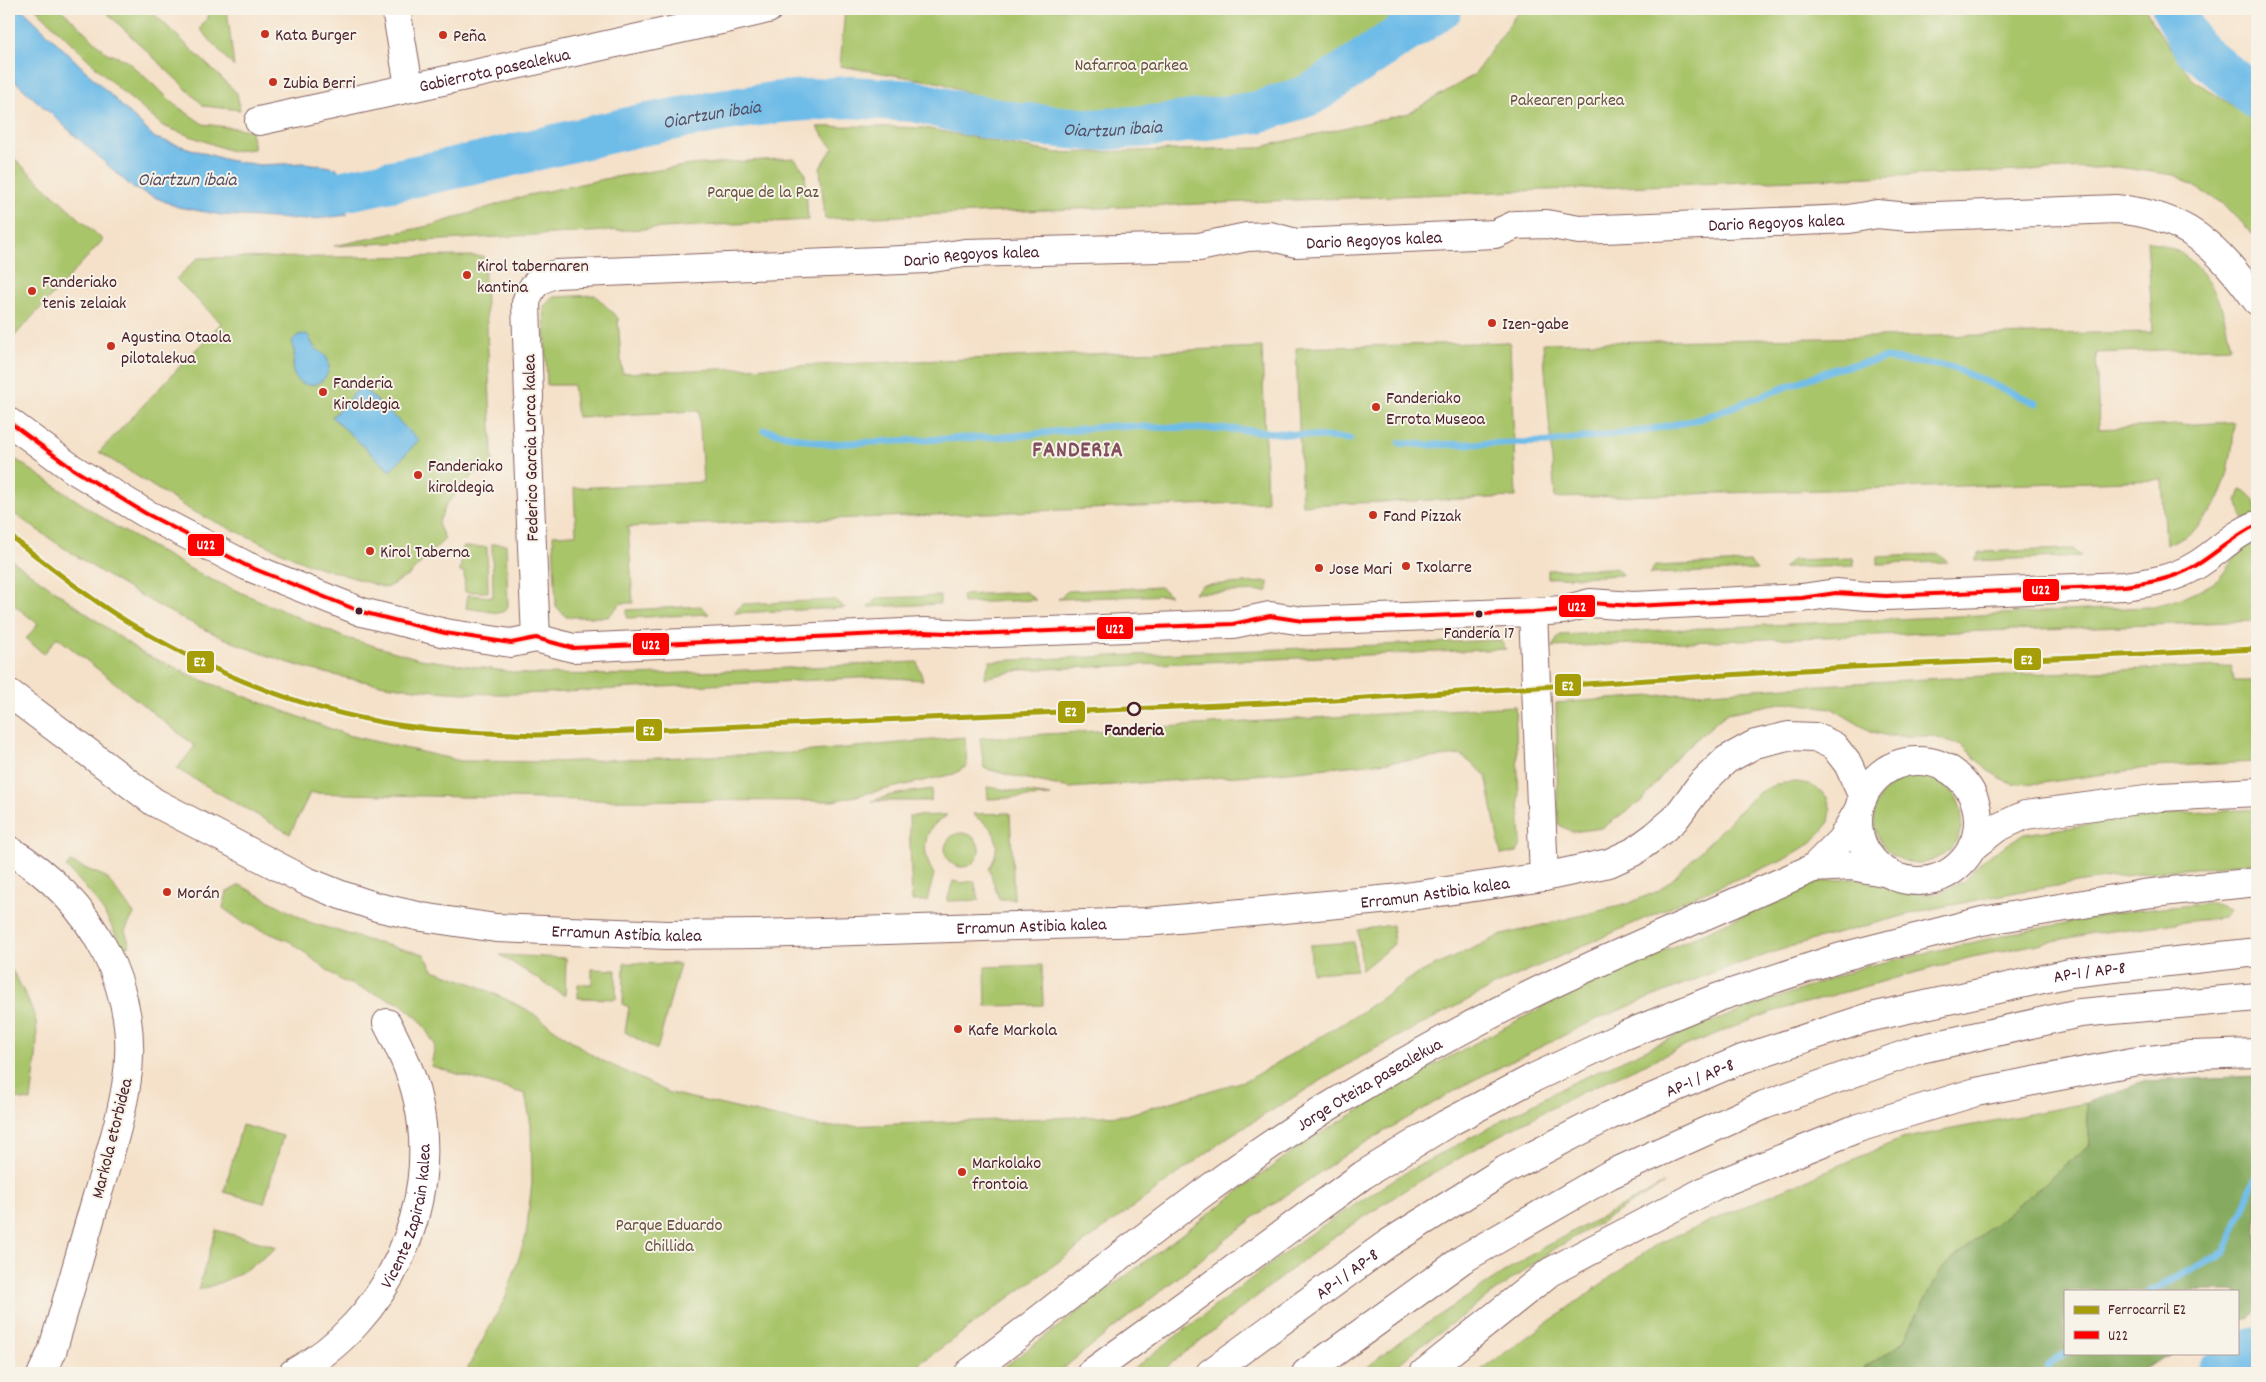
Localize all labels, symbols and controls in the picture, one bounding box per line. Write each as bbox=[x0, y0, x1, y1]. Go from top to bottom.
place label: Kata Burger bbox=[275, 24, 357, 49]
place label: Peña bbox=[453, 25, 486, 50]
marker: Kata Burger bbox=[259, 28, 271, 40]
marker: Peña bbox=[437, 29, 449, 41]
street label: Gabierrota pasealekua bbox=[417, 43, 573, 101]
park label: Nafarroa parkea bbox=[1074, 54, 1188, 79]
place label: Zubia Berri bbox=[283, 72, 355, 97]
marker: Zubia Berri bbox=[267, 76, 279, 88]
park label: Pakearen parkea bbox=[1510, 89, 1625, 114]
water label: Oiartzun ibaia bbox=[661, 95, 764, 138]
water label: Oiartzun ibaia bbox=[1062, 115, 1164, 147]
water label: Oiartzun ibaia bbox=[138, 168, 238, 195]
park label: Parque de la Paz bbox=[707, 181, 819, 206]
street label: Dario Regoyos kalea bbox=[1708, 209, 1845, 240]
street label: Dario Regoyos kalea bbox=[1306, 226, 1443, 258]
street label: Dario Regoyos kalea bbox=[903, 241, 1040, 275]
place label: Kirol tabernaren kantina bbox=[477, 255, 589, 301]
marker: Kirol tabernaren kantina bbox=[461, 269, 473, 281]
place label: Fanderiako tenis zelaiak bbox=[42, 271, 126, 317]
marker: Fanderiako tenis zelaiak bbox=[26, 285, 38, 297]
place label: Izen-gabe bbox=[1502, 313, 1569, 338]
marker: Izen-gabe bbox=[1486, 317, 1498, 329]
place label: Agustina Otaola pilotalekua bbox=[121, 326, 232, 372]
marker: Agustina Otaola pilotalekua bbox=[105, 340, 117, 352]
street label: Federico Garcia Lorca kalea bbox=[518, 354, 547, 542]
place label: Fanderia Kiroldegia bbox=[333, 372, 400, 418]
marker: Fanderia Kiroldegia bbox=[317, 386, 329, 398]
place label: Fanderiako Errota Museoa bbox=[1386, 387, 1486, 433]
marker: Fanderiako Errota Museoa bbox=[1370, 401, 1382, 413]
district label: FANDERIA bbox=[1032, 436, 1124, 467]
place label: Fanderiako kiroldegia bbox=[428, 455, 503, 501]
marker: Fanderiako kiroldegia bbox=[412, 469, 424, 481]
place label: Fand Pizzak bbox=[1383, 505, 1461, 530]
marker: Fand Pizzak bbox=[1367, 509, 1379, 521]
line badge: U22 bbox=[187, 533, 225, 557]
text: U22 bbox=[197, 536, 215, 556]
place label: Kirol Taberna bbox=[380, 541, 470, 566]
marker: Kirol Taberna bbox=[364, 545, 376, 557]
place label: Txolarre bbox=[1416, 556, 1472, 581]
place label: Jose Mari bbox=[1329, 558, 1392, 583]
marker: Txolarre bbox=[1400, 560, 1412, 572]
marker: Jose Mari bbox=[1313, 562, 1325, 574]
line badge: U22 bbox=[2022, 578, 2060, 602]
text: U22 bbox=[2032, 581, 2050, 601]
line badge: U22 bbox=[1558, 594, 1596, 618]
text: U22 bbox=[1568, 598, 1586, 618]
unlabelled marker bbox=[354, 606, 364, 616]
marker: Fandería 17 bbox=[1474, 609, 1484, 619]
line badge: U22 bbox=[1096, 616, 1134, 640]
text: U22 bbox=[1106, 620, 1124, 640]
place label: Fandería 17 bbox=[1444, 623, 1514, 647]
line badge: U22 bbox=[632, 632, 670, 656]
text: U22 bbox=[642, 636, 660, 656]
line badge: E2 bbox=[2013, 647, 2042, 671]
line badge: E2 bbox=[186, 650, 215, 674]
text: E2 bbox=[2021, 651, 2033, 671]
text: E2 bbox=[194, 653, 206, 673]
line badge: E2 bbox=[1554, 673, 1582, 697]
text: E2 bbox=[1562, 677, 1574, 697]
line badge: E2 bbox=[1057, 700, 1086, 724]
marker: Fanderia bbox=[1127, 702, 1141, 716]
text: E2 bbox=[1065, 703, 1077, 723]
line badge: E2 bbox=[635, 718, 663, 742]
place label: Fanderia bbox=[1104, 719, 1164, 744]
text: E2 bbox=[643, 722, 655, 742]
street label: Erramun Astibia kalea bbox=[1359, 872, 1512, 917]
place label: Morán bbox=[177, 882, 220, 907]
marker: Morán bbox=[161, 886, 173, 898]
street label: Erramun Astibia kalea bbox=[956, 913, 1108, 943]
street label: Erramun Astibia kalea bbox=[551, 920, 702, 950]
street label: AP-1 / AP-8 bbox=[2051, 957, 2127, 991]
place label: Kafe Markola bbox=[968, 1019, 1057, 1044]
marker: Kafe Markola bbox=[952, 1023, 964, 1035]
street label: Jorge Oteiza pasealekua bbox=[1293, 1033, 1448, 1139]
street label: AP-1 / AP-8 bbox=[1662, 1054, 1739, 1105]
street label: Markola etorbidea bbox=[86, 1075, 141, 1201]
street label: Vicente Zapirain kalea bbox=[376, 1143, 438, 1294]
place label: Markolako frontoia bbox=[972, 1152, 1041, 1198]
marker: Markolako frontoia bbox=[956, 1166, 968, 1178]
park label: Parque Eduardo Chillida bbox=[615, 1214, 723, 1260]
street label: AP-1 / AP-8 bbox=[1311, 1244, 1385, 1307]
legend bbox=[2064, 1290, 2238, 1354]
text: Ferrocarril E2 bbox=[2108, 1300, 2186, 1322]
text: U22 bbox=[2108, 1326, 2128, 1348]

